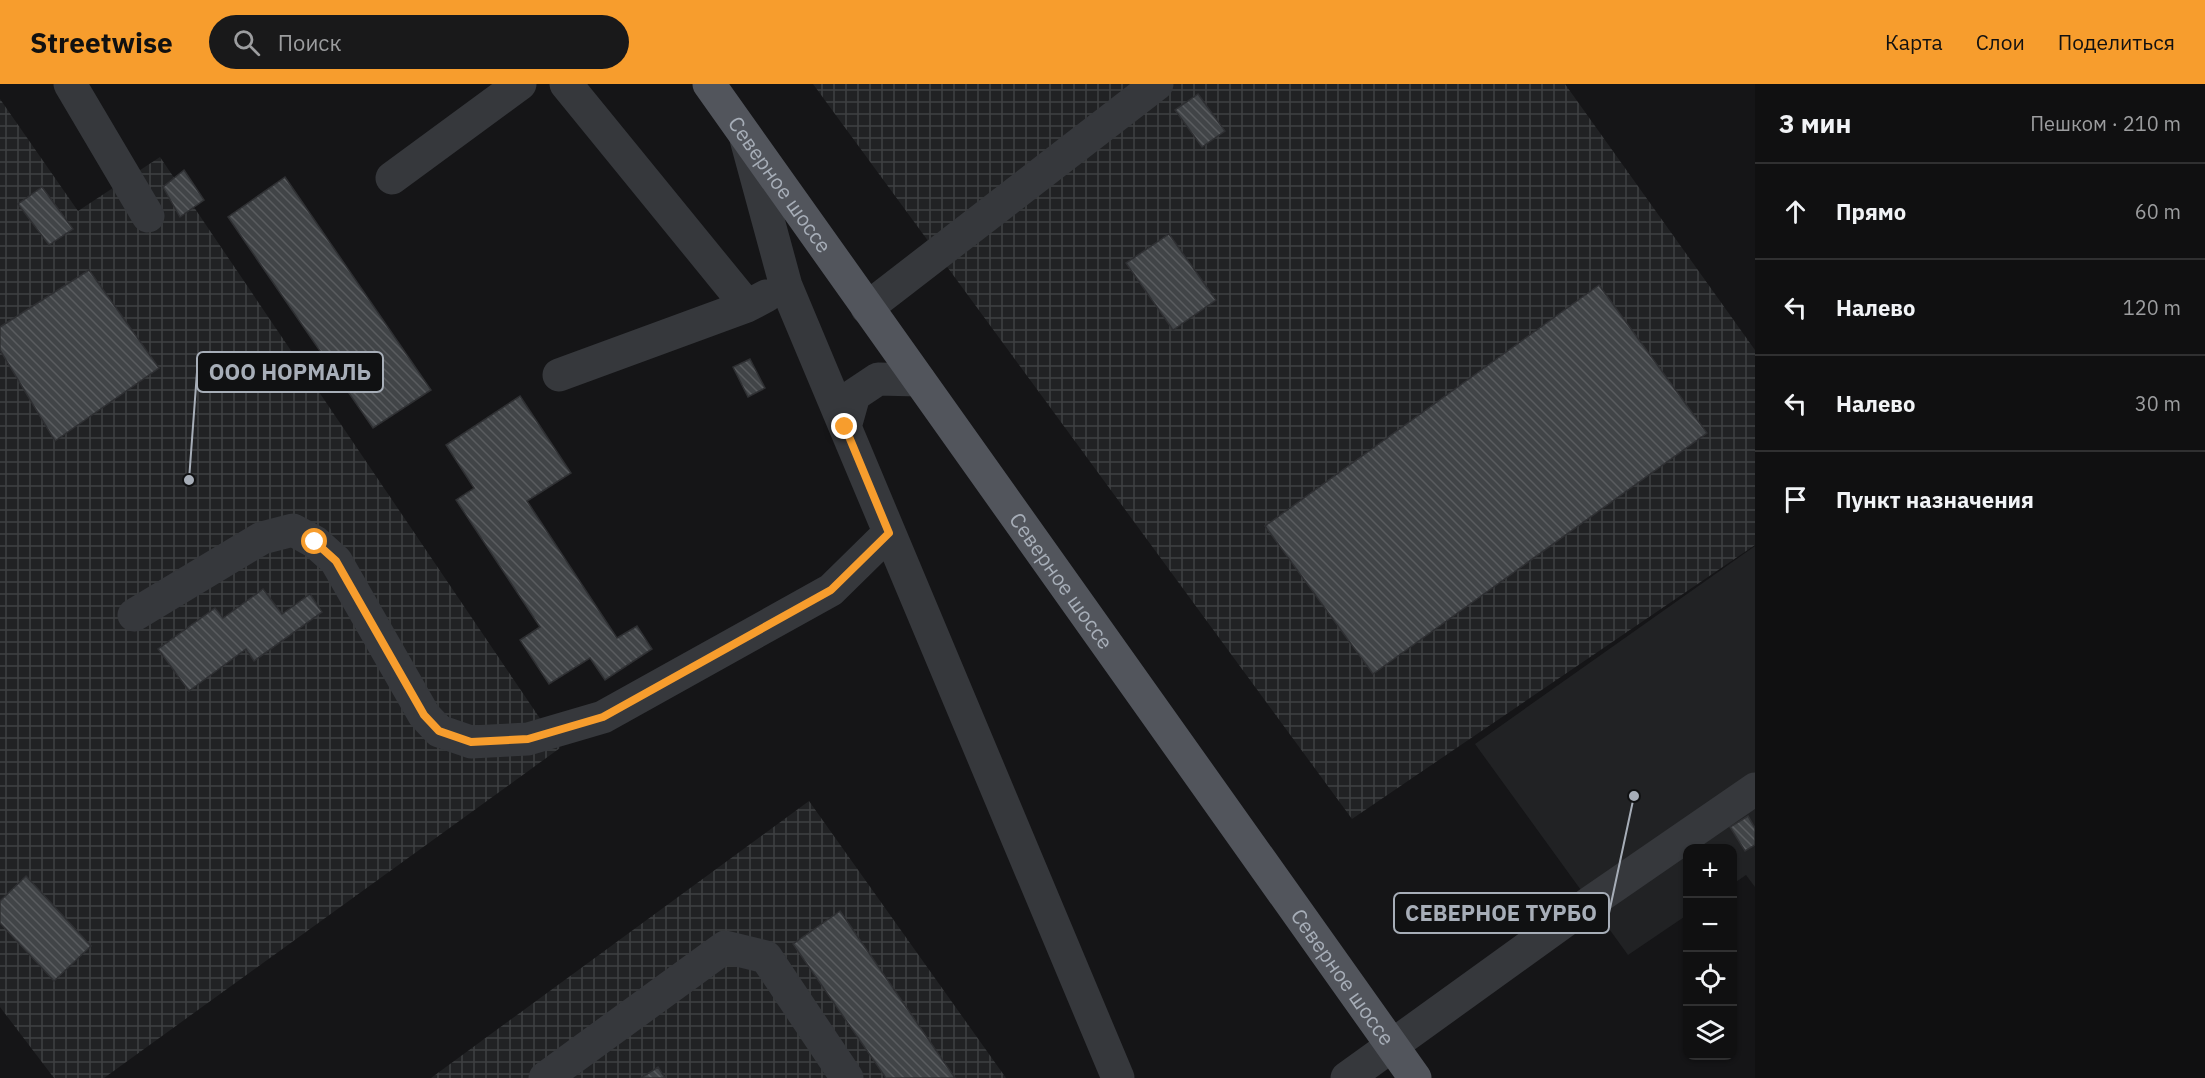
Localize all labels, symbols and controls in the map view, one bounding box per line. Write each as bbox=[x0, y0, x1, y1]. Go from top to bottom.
search box bbox=[209, 15, 629, 69]
text: Streetwise bbox=[30, 24, 173, 61]
icon: search bbox=[230, 26, 263, 59]
text: Поиск bbox=[278, 28, 342, 57]
text: Карта bbox=[1885, 28, 1943, 56]
text: Слои bbox=[1976, 28, 2025, 56]
text: Поделиться bbox=[2058, 28, 2175, 56]
text: 3 мин bbox=[1779, 106, 1851, 140]
street label: Северное шоссе bbox=[722, 110, 838, 258]
text: Пешком · 210 m bbox=[2030, 110, 2181, 137]
icon: ahead bbox=[1779, 195, 1812, 228]
text: Прямо bbox=[1836, 197, 1906, 226]
text: 60 m bbox=[2135, 198, 2181, 225]
icon: left bbox=[1779, 291, 1812, 324]
text: Налево bbox=[1836, 293, 1915, 322]
text: 120 m bbox=[2123, 294, 2181, 321]
callout: ООО НОРМАЛЬ bbox=[197, 352, 383, 392]
text: ООО НОРМАЛЬ bbox=[209, 357, 371, 386]
icon: left bbox=[1779, 387, 1812, 420]
text: Налево bbox=[1836, 389, 1915, 418]
text: 30 m bbox=[2135, 390, 2181, 417]
route end bbox=[831, 413, 857, 439]
icon: arrive bbox=[1779, 483, 1812, 516]
text: Пункт назначения bbox=[1836, 485, 2034, 514]
street label: Северное шоссе bbox=[1003, 507, 1120, 654]
route start bbox=[301, 528, 327, 554]
map controls bbox=[1683, 844, 1737, 1060]
button: + bbox=[1683, 844, 1737, 898]
callout: СЕВЕРНОЕ ТУРБО bbox=[1394, 893, 1609, 933]
text: СЕВЕРНОЕ ТУРБО bbox=[1405, 898, 1597, 927]
button: − bbox=[1683, 898, 1737, 952]
street label: Северное шоссе bbox=[1285, 903, 1401, 1051]
button: locate bbox=[1683, 952, 1737, 1006]
button: layers bbox=[1683, 1006, 1737, 1060]

